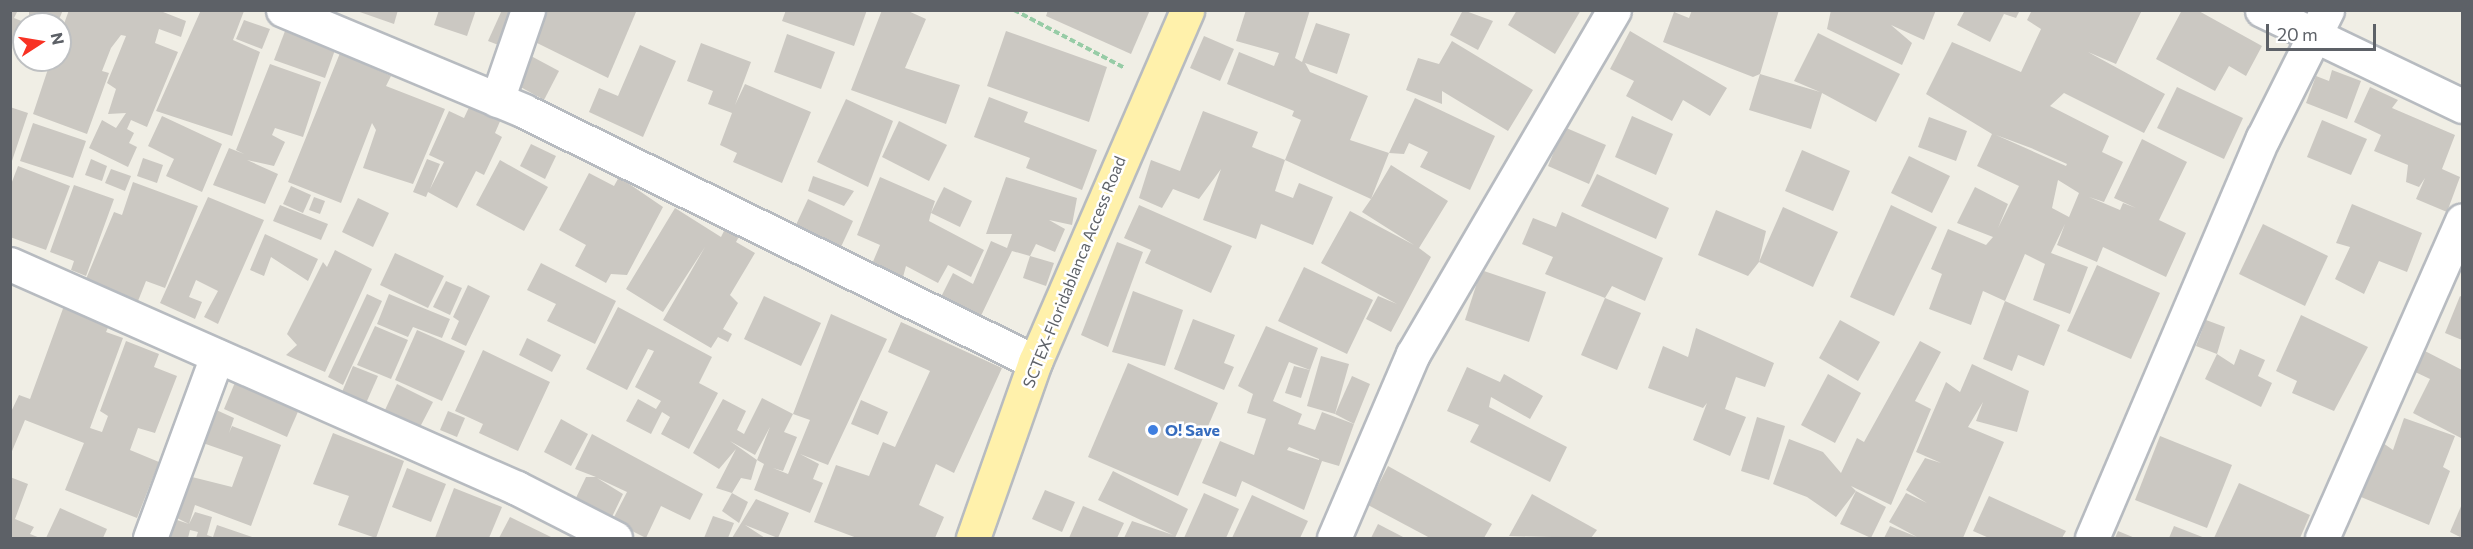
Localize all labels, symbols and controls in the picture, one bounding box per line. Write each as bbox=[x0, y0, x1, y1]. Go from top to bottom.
north arrow bbox=[12, 12, 72, 72]
scale bar bbox=[2269, 12, 2378, 50]
text: 20 m bbox=[2277, 23, 2318, 45]
text: N bbox=[48, 31, 69, 46]
street label: SCTEX-Floridablanca Access Road bbox=[1019, 153, 1129, 391]
place label: O! Save bbox=[1165, 420, 1220, 440]
marker: O! Save bbox=[1146, 423, 1160, 437]

